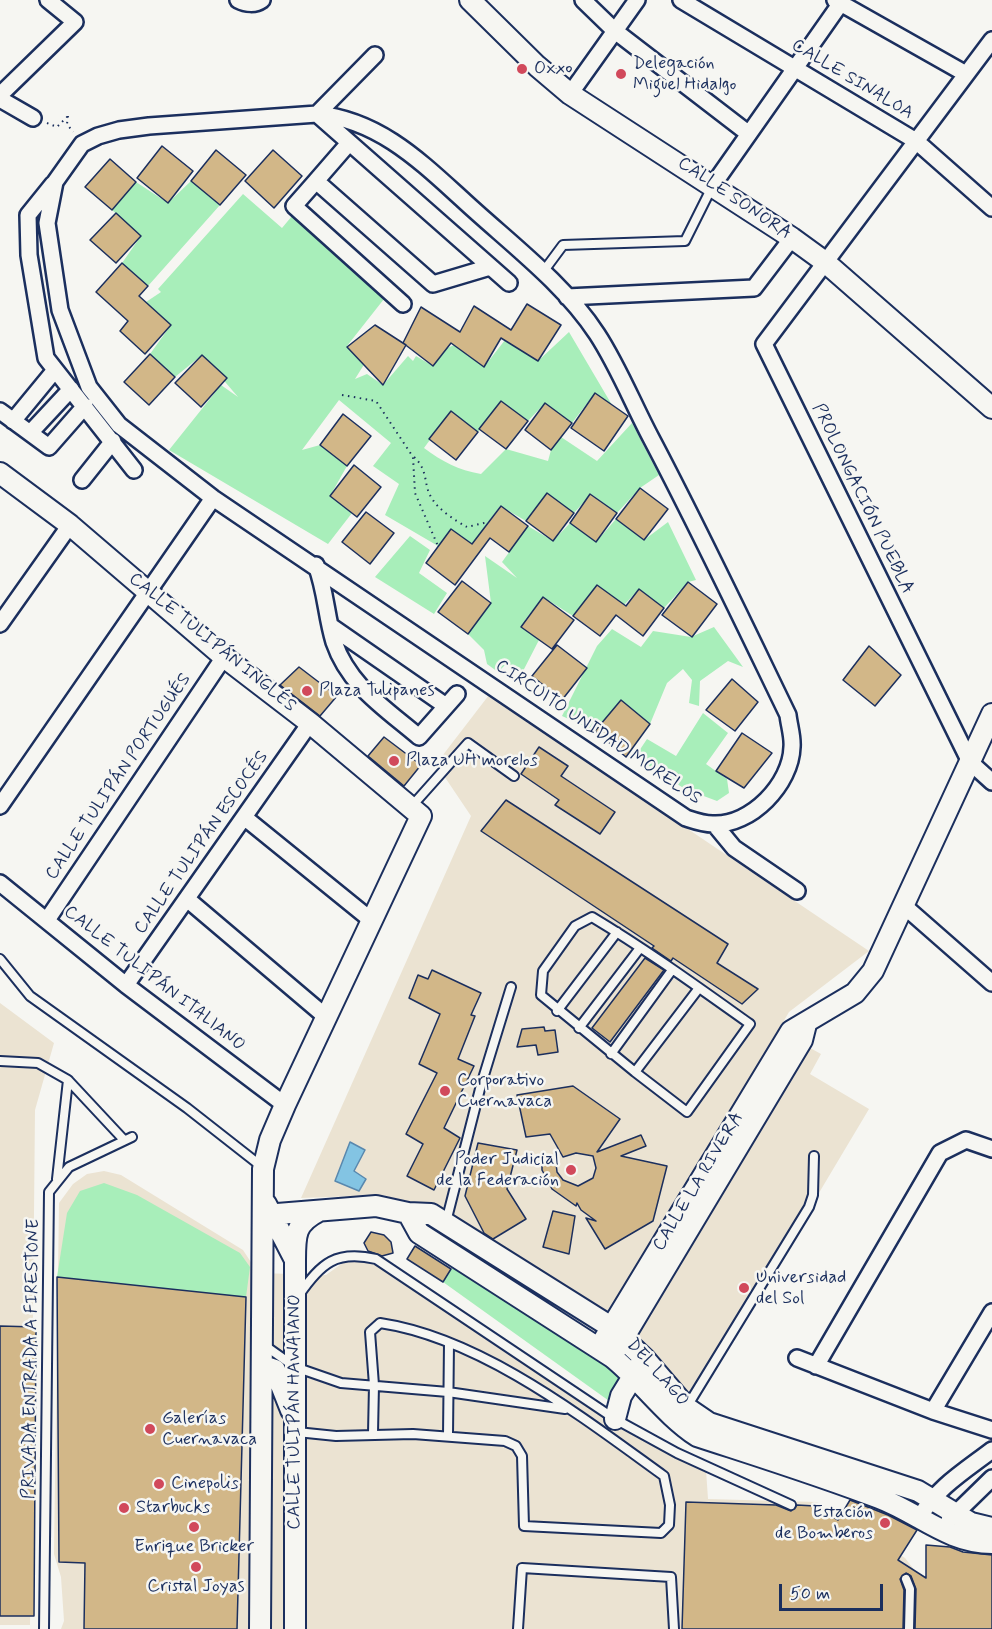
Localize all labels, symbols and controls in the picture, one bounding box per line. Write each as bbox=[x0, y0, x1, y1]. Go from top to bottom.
street label: CALLE SINALOA bbox=[787, 35, 917, 125]
place label: Delegación Miguel Hidalgo bbox=[633, 53, 737, 96]
place label: Oxxo bbox=[534, 58, 572, 80]
marker: Oxxo bbox=[515, 62, 529, 76]
marker: Delegación Miguel Hidalgo bbox=[614, 67, 628, 81]
street label: CALLE SONORA bbox=[673, 153, 795, 245]
street label: PROLONGACIÓN PUEBLA bbox=[806, 400, 918, 598]
street label: CALLE TULIPÁN INGLÉS bbox=[124, 569, 300, 717]
street label: CIRCUITO UNIDAD MORELOS bbox=[491, 656, 705, 810]
street label: CALLE TULIPÁN PORTUGUÉS bbox=[42, 670, 196, 884]
place label: Plaza Tulipanes bbox=[319, 680, 434, 702]
marker: Plaza Tulipanes bbox=[300, 684, 314, 698]
street label: CALLE TULIPÁN ESCOCÉS bbox=[130, 747, 274, 939]
place label: Plaza UH morelos bbox=[406, 750, 538, 772]
marker: Plaza UH morelos bbox=[387, 754, 401, 768]
street label: CALLE TULIPÁN ITALIANO bbox=[59, 901, 249, 1057]
place label: Corporativo Cuernavaca bbox=[457, 1070, 552, 1112]
marker: Corporativo Cuernavaca bbox=[438, 1084, 452, 1098]
street label: CALLE LA RIVERA bbox=[649, 1109, 749, 1255]
place label: Poder Judicial de la Federación bbox=[436, 1149, 559, 1192]
marker: Poder Judicial de la Federación bbox=[564, 1163, 578, 1177]
street label: PRIVADA ENTRADA A FIRESTONE bbox=[19, 1219, 45, 1499]
place label: Universidad del Sol bbox=[756, 1267, 846, 1310]
marker: Universidad del Sol bbox=[737, 1281, 751, 1295]
street label: CALLE TULIPÁN HAWAIANO bbox=[284, 1294, 306, 1530]
street label: DEL LAGO bbox=[621, 1335, 693, 1411]
place label: Galerías Cuernavaca bbox=[162, 1408, 257, 1450]
marker: Galerías Cuernavaca bbox=[143, 1422, 157, 1436]
place label: Cinepolis bbox=[171, 1473, 239, 1495]
marker: Cinepolis bbox=[152, 1477, 166, 1491]
place label: Starbucks bbox=[136, 1497, 210, 1519]
marker: Starbucks bbox=[117, 1501, 131, 1515]
place label: Estación de Bomberos bbox=[775, 1502, 873, 1544]
marker: Estación de Bomberos bbox=[878, 1516, 892, 1530]
marker: Enrique Bricker bbox=[187, 1520, 201, 1534]
place label: Enrique Bricker bbox=[134, 1536, 254, 1558]
marker: Cristal Joyas bbox=[189, 1560, 203, 1574]
scale bar bbox=[782, 1572, 886, 1610]
place label: Cristal Joyas bbox=[147, 1576, 245, 1598]
text: 50 m bbox=[790, 1582, 830, 1606]

